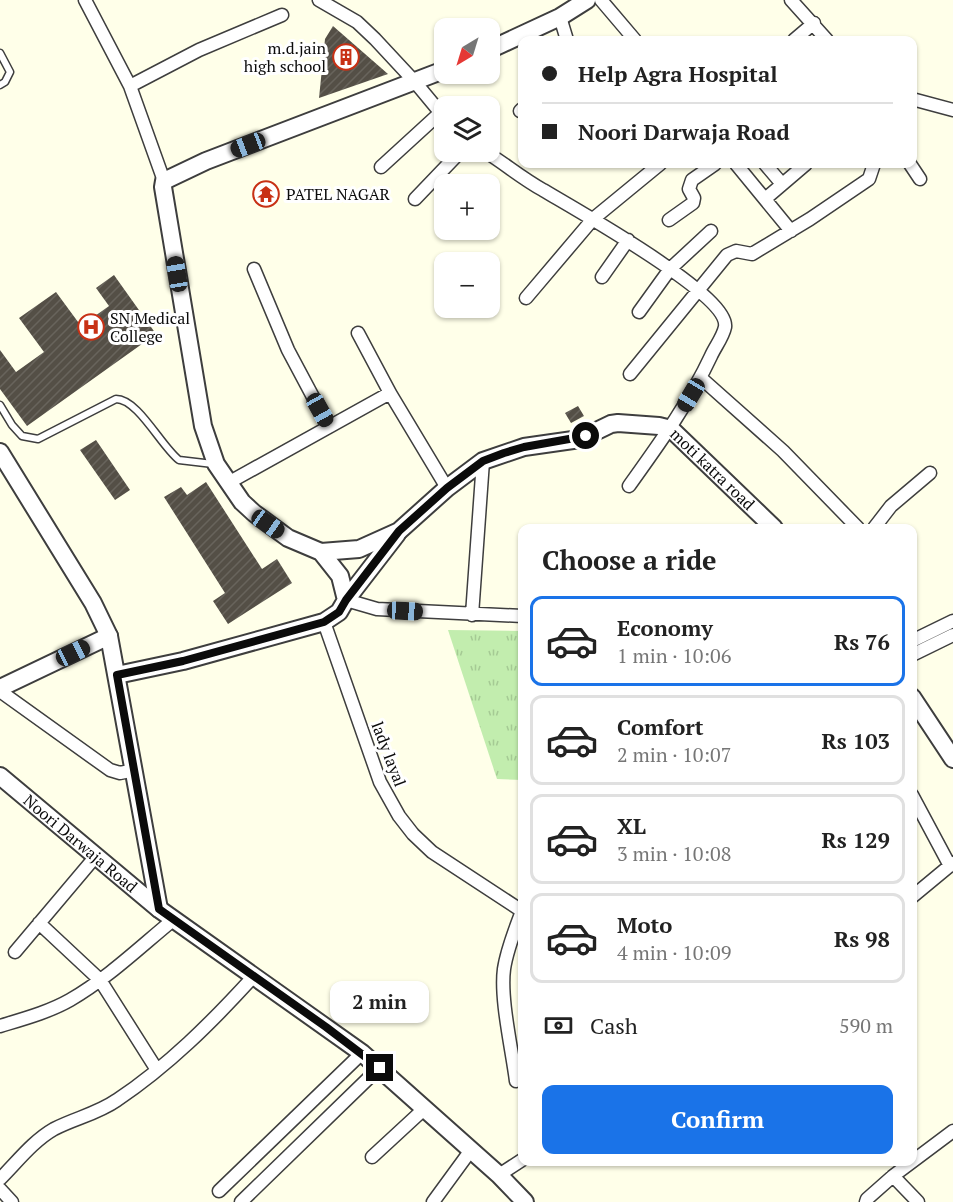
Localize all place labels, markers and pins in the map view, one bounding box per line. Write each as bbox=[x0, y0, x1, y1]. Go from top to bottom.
place label: m.d.jain high school bbox=[244, 37, 326, 77]
building icon: m.d.jain high school bbox=[331, 42, 361, 72]
temple icon: PATEL NAGAR bbox=[251, 179, 281, 209]
place label: PATEL NAGAR bbox=[286, 183, 391, 205]
place label: SN Medical College bbox=[110, 307, 190, 347]
hospital icon: SN Medical College bbox=[76, 312, 106, 342]

